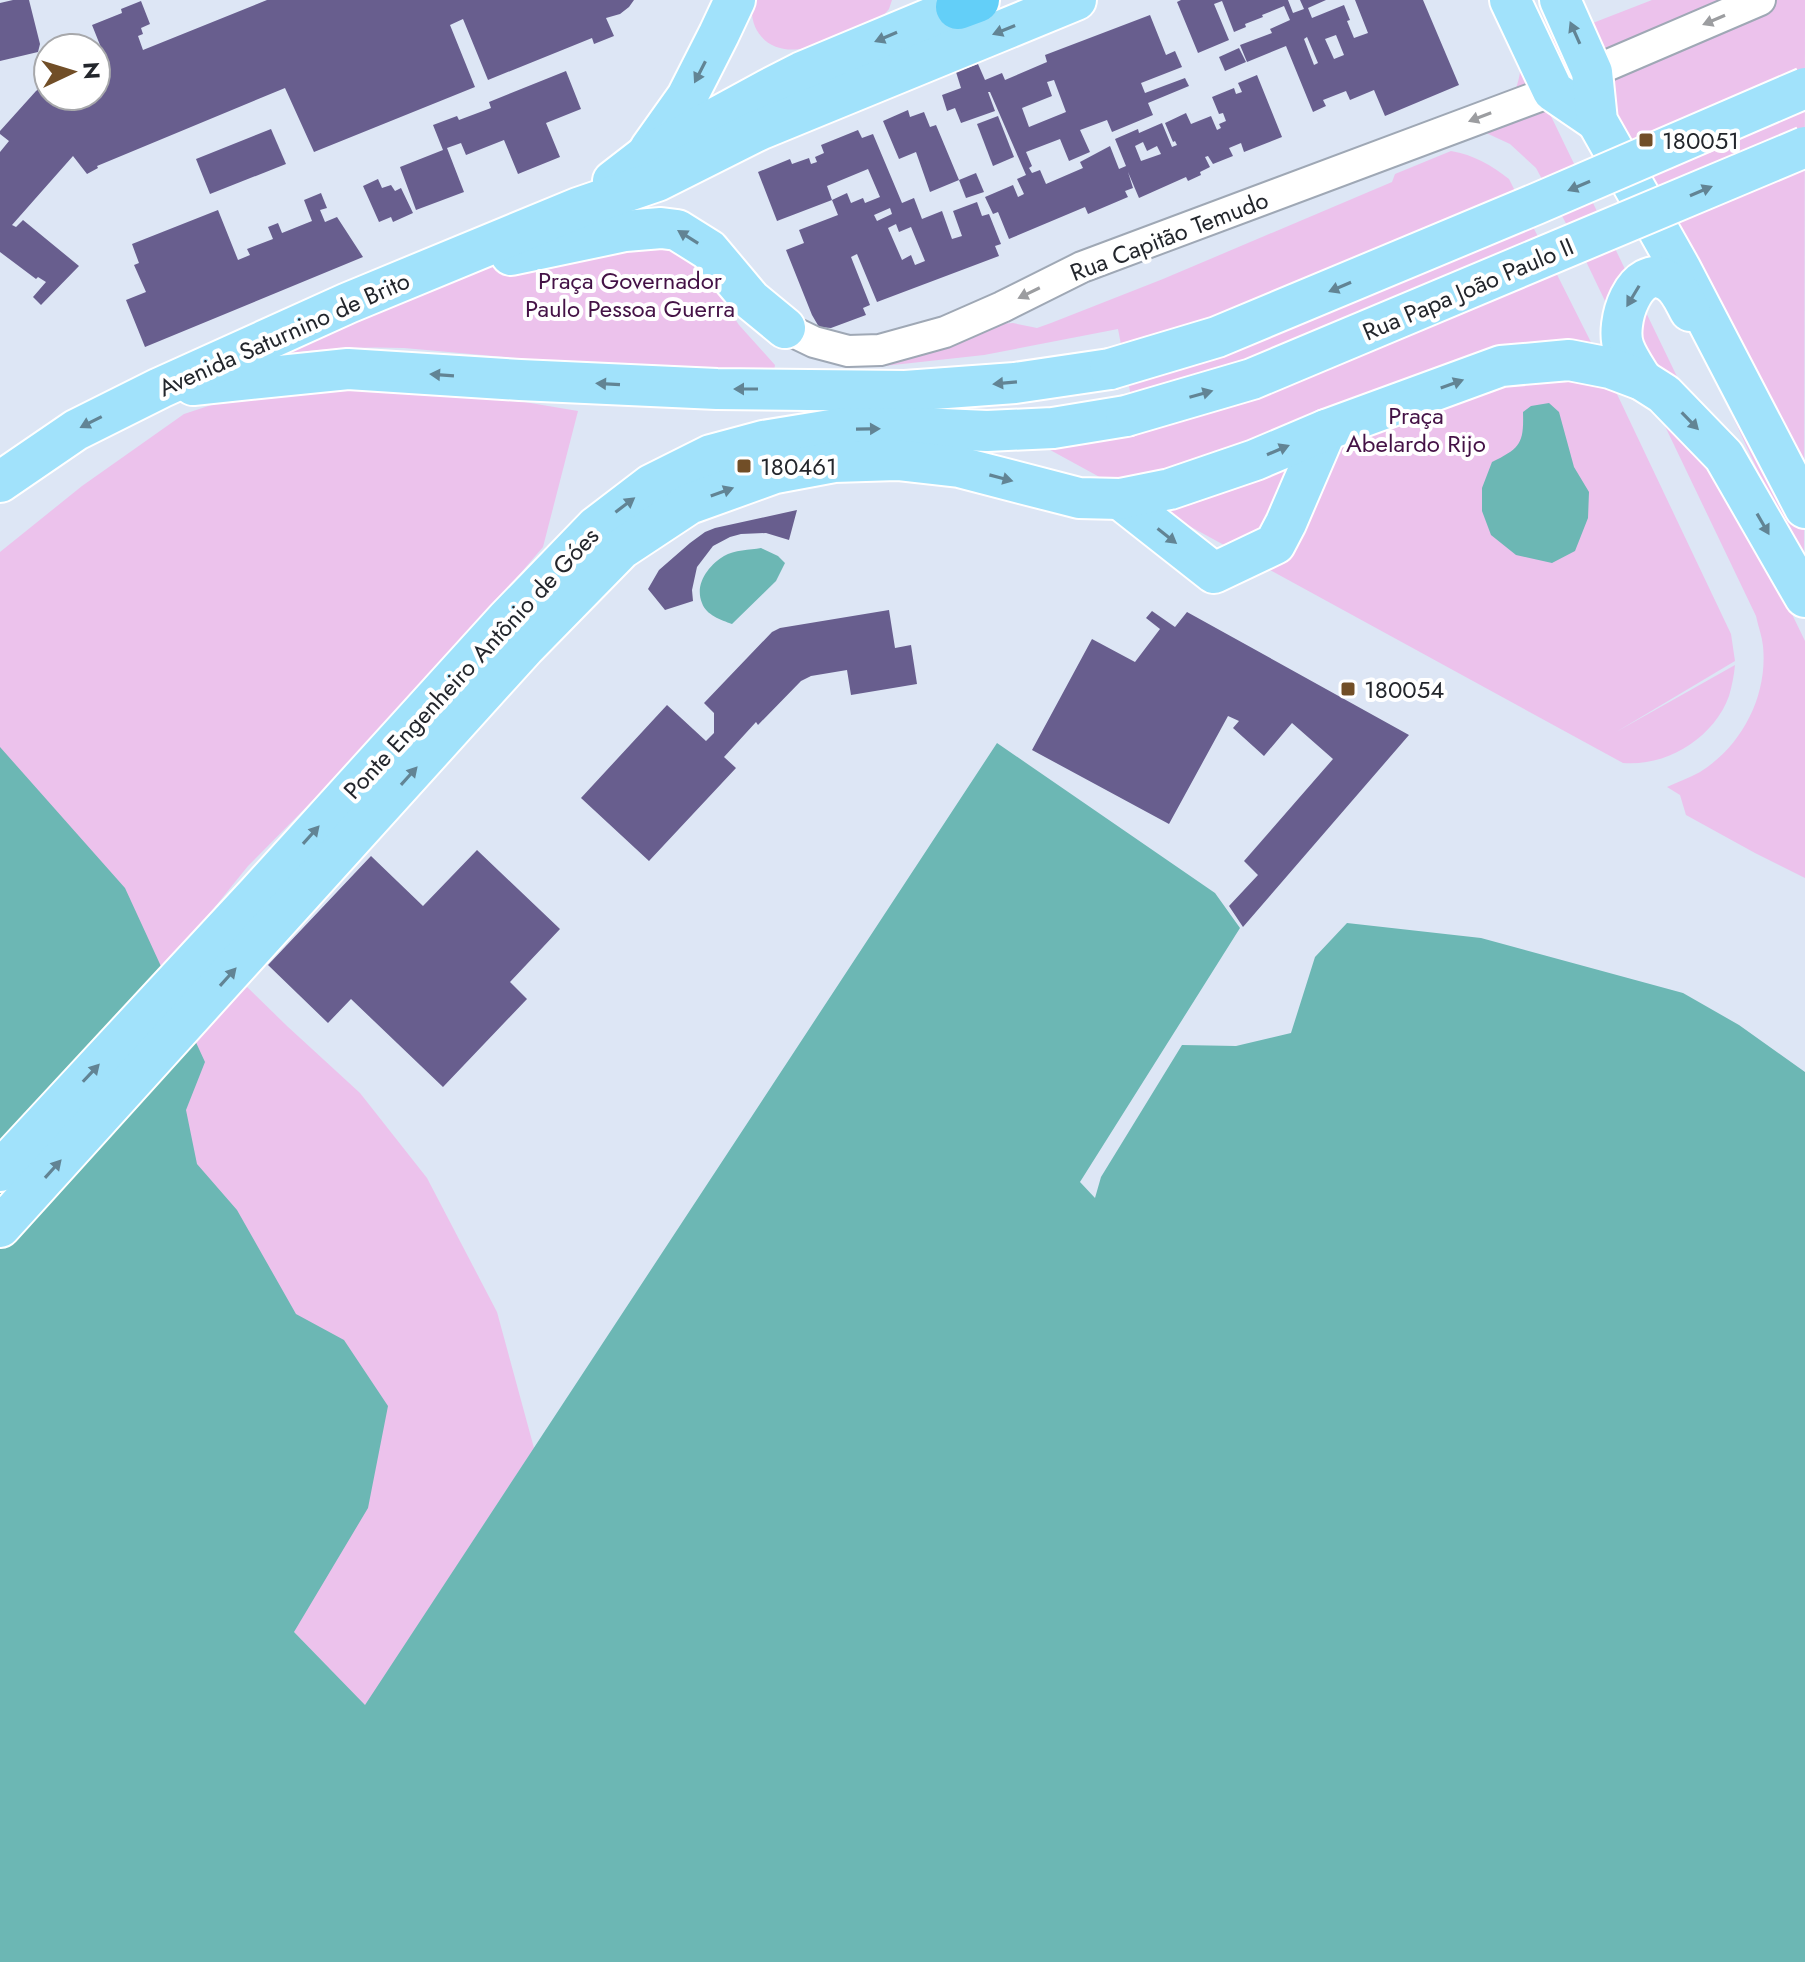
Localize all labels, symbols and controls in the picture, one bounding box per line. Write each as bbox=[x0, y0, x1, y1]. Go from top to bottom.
one-way arrow bbox=[1702, 13, 1726, 26]
one-way arrow bbox=[1568, 21, 1581, 45]
one-way arrow bbox=[992, 23, 1016, 36]
one-way arrow bbox=[874, 31, 898, 44]
north arrow bbox=[32, 32, 112, 112]
one-way arrow bbox=[693, 60, 707, 83]
text: N bbox=[75, 61, 109, 80]
one-way arrow bbox=[1468, 112, 1492, 124]
place label: 180051 bbox=[1662, 123, 1739, 158]
marker: 180051 bbox=[1637, 131, 1655, 149]
one-way arrow bbox=[1567, 179, 1591, 192]
street label: Rua Capitão Temudo bbox=[1065, 182, 1273, 290]
one-way arrow bbox=[1689, 185, 1713, 198]
street label: Rua Papa João Paulo II bbox=[1357, 229, 1579, 349]
one-way arrow bbox=[677, 231, 699, 245]
street label: Avenida Saturnino de Brito bbox=[153, 263, 415, 405]
park label: Praça Governador Paulo Pessoa Guerra bbox=[525, 263, 735, 326]
one-way arrow bbox=[1328, 280, 1351, 293]
one-way arrow bbox=[1626, 285, 1640, 307]
one-way arrow bbox=[1018, 287, 1041, 300]
one-way arrow bbox=[429, 368, 454, 381]
one-way arrow bbox=[595, 377, 620, 390]
one-way arrow bbox=[992, 377, 1017, 390]
one-way arrow bbox=[1440, 377, 1464, 389]
one-way arrow bbox=[733, 383, 758, 395]
one-way arrow bbox=[1189, 387, 1213, 400]
park label: Praça Abelardo Rijo bbox=[1346, 398, 1486, 461]
one-way arrow bbox=[1680, 411, 1699, 430]
one-way arrow bbox=[79, 416, 102, 429]
one-way arrow bbox=[856, 423, 881, 435]
one-way arrow bbox=[1266, 443, 1290, 456]
place label: 180461 bbox=[760, 449, 837, 484]
marker: 180461 bbox=[735, 457, 753, 475]
one-way arrow bbox=[989, 472, 1013, 485]
one-way arrow bbox=[710, 485, 734, 497]
one-way arrow bbox=[615, 498, 635, 514]
one-way arrow bbox=[1756, 513, 1770, 535]
street label: Ponte Engenheiro Antônio de Góes bbox=[335, 519, 607, 807]
one-way arrow bbox=[1157, 527, 1177, 544]
place label: 180054 bbox=[1364, 672, 1444, 707]
marker: 180054 bbox=[1339, 680, 1357, 698]
one-way arrow bbox=[400, 767, 417, 787]
one-way arrow bbox=[301, 826, 319, 845]
one-way arrow bbox=[218, 968, 236, 987]
one-way arrow bbox=[82, 1063, 100, 1082]
one-way arrow bbox=[43, 1160, 61, 1179]

